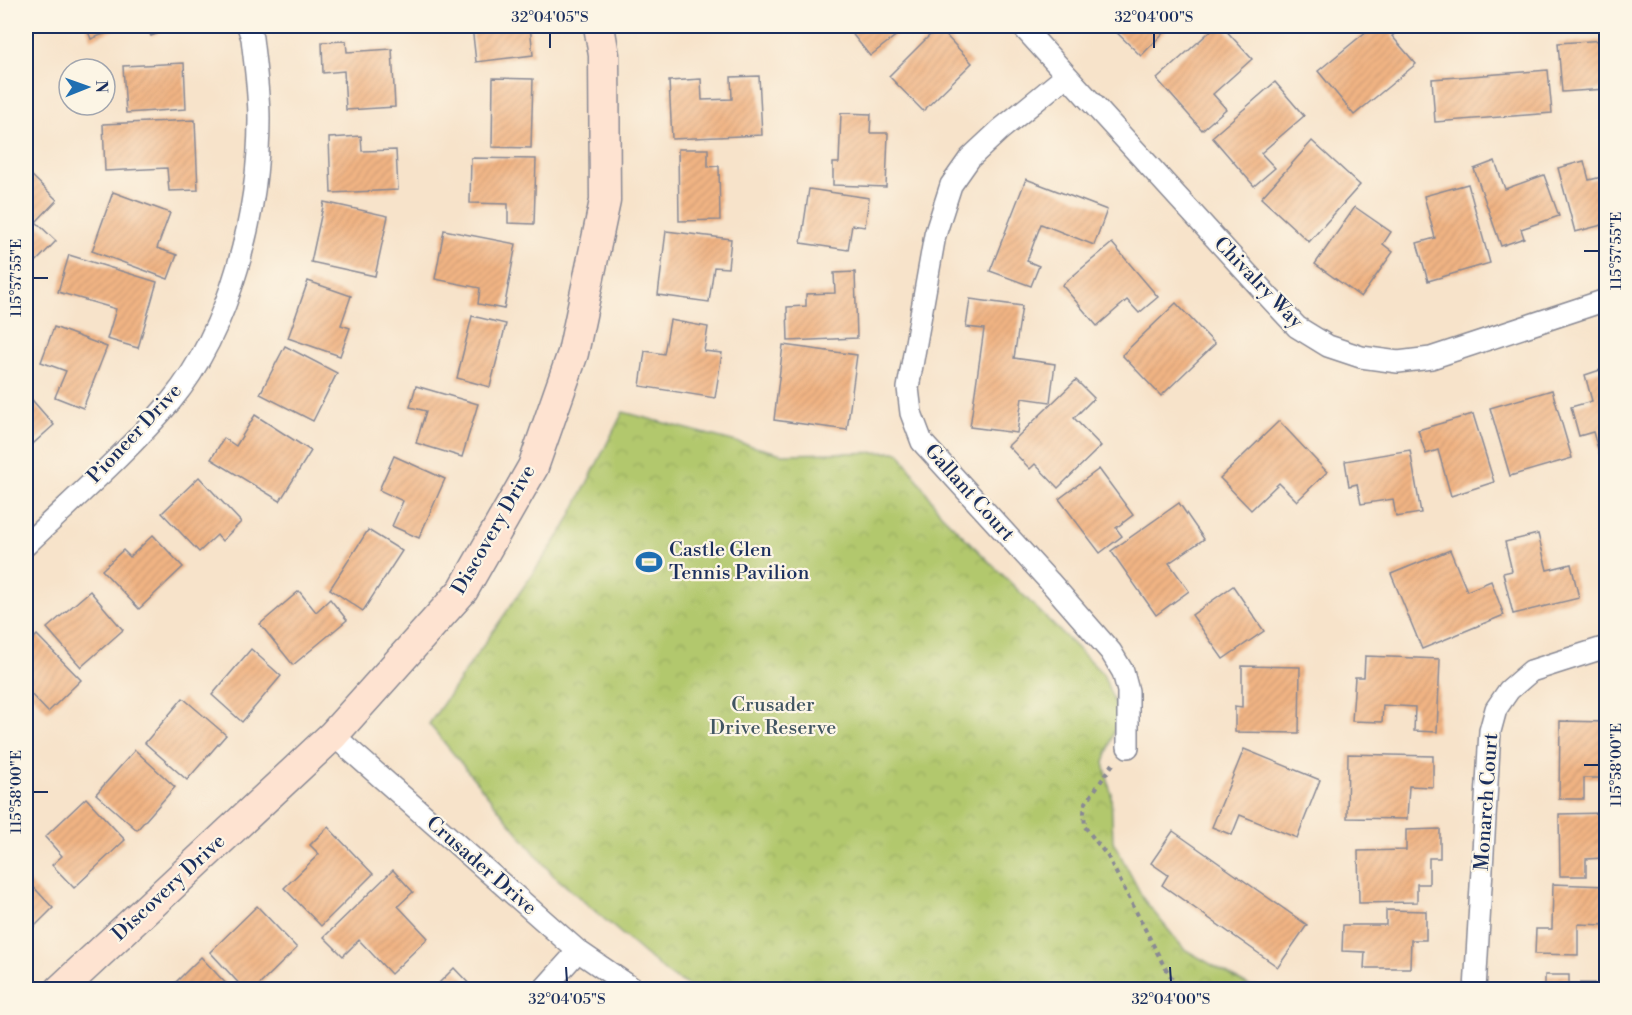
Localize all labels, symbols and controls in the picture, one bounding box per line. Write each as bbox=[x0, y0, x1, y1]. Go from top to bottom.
text: 32°04'05"S bbox=[511, 8, 589, 27]
text: 32°04'00"S bbox=[1115, 8, 1193, 27]
north arrow bbox=[57, 57, 117, 117]
text: N bbox=[91, 80, 111, 94]
text: 115°57'55"E bbox=[1607, 212, 1626, 290]
street label: Chivalry Way bbox=[1208, 232, 1308, 334]
text: 115°57'55"E bbox=[7, 239, 26, 317]
street label: Pioneer Drive bbox=[82, 379, 188, 489]
street label: Gallant Court bbox=[919, 439, 1019, 547]
street label: Discovery Drive bbox=[447, 461, 541, 599]
place label: Castle Glen Tennis Pavilion bbox=[669, 538, 810, 586]
sports icon: Castle Glen Tennis Pavilion bbox=[634, 547, 664, 577]
park label: Crusader Drive Reserve bbox=[710, 693, 836, 741]
text: 115°58'00"E bbox=[1607, 723, 1626, 807]
street label: Monarch Court bbox=[1470, 732, 1504, 872]
text: 115°58'00"E bbox=[7, 750, 26, 834]
street label: Crusader Drive bbox=[421, 811, 541, 921]
street label: Discovery Drive bbox=[107, 829, 231, 947]
text: 32°04'05"S bbox=[528, 990, 606, 1009]
text: 32°04'00"S bbox=[1132, 990, 1210, 1009]

